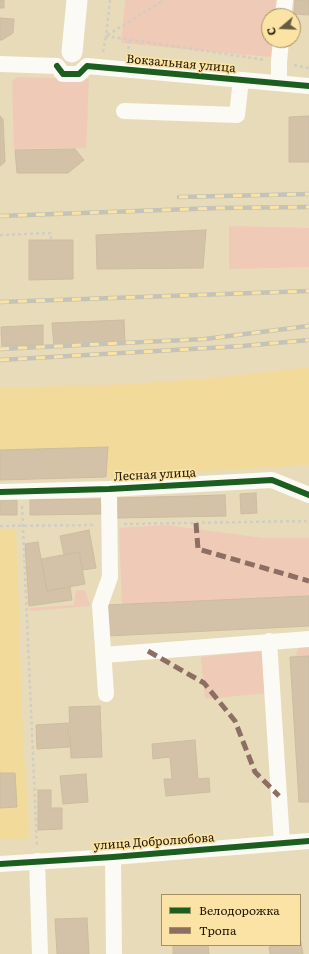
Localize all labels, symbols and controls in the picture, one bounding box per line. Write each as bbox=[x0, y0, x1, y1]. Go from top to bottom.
north arrow bbox=[261, 8, 301, 48]
text: С bbox=[262, 25, 279, 38]
street label: Вокзальная улица bbox=[126, 52, 236, 76]
street label: Лесная улица bbox=[113, 466, 197, 484]
street label: улица Добролюбова bbox=[93, 831, 215, 853]
legend bbox=[161, 894, 301, 946]
text: Велодорожка bbox=[199, 901, 280, 919]
text: Тропа bbox=[199, 921, 236, 939]

